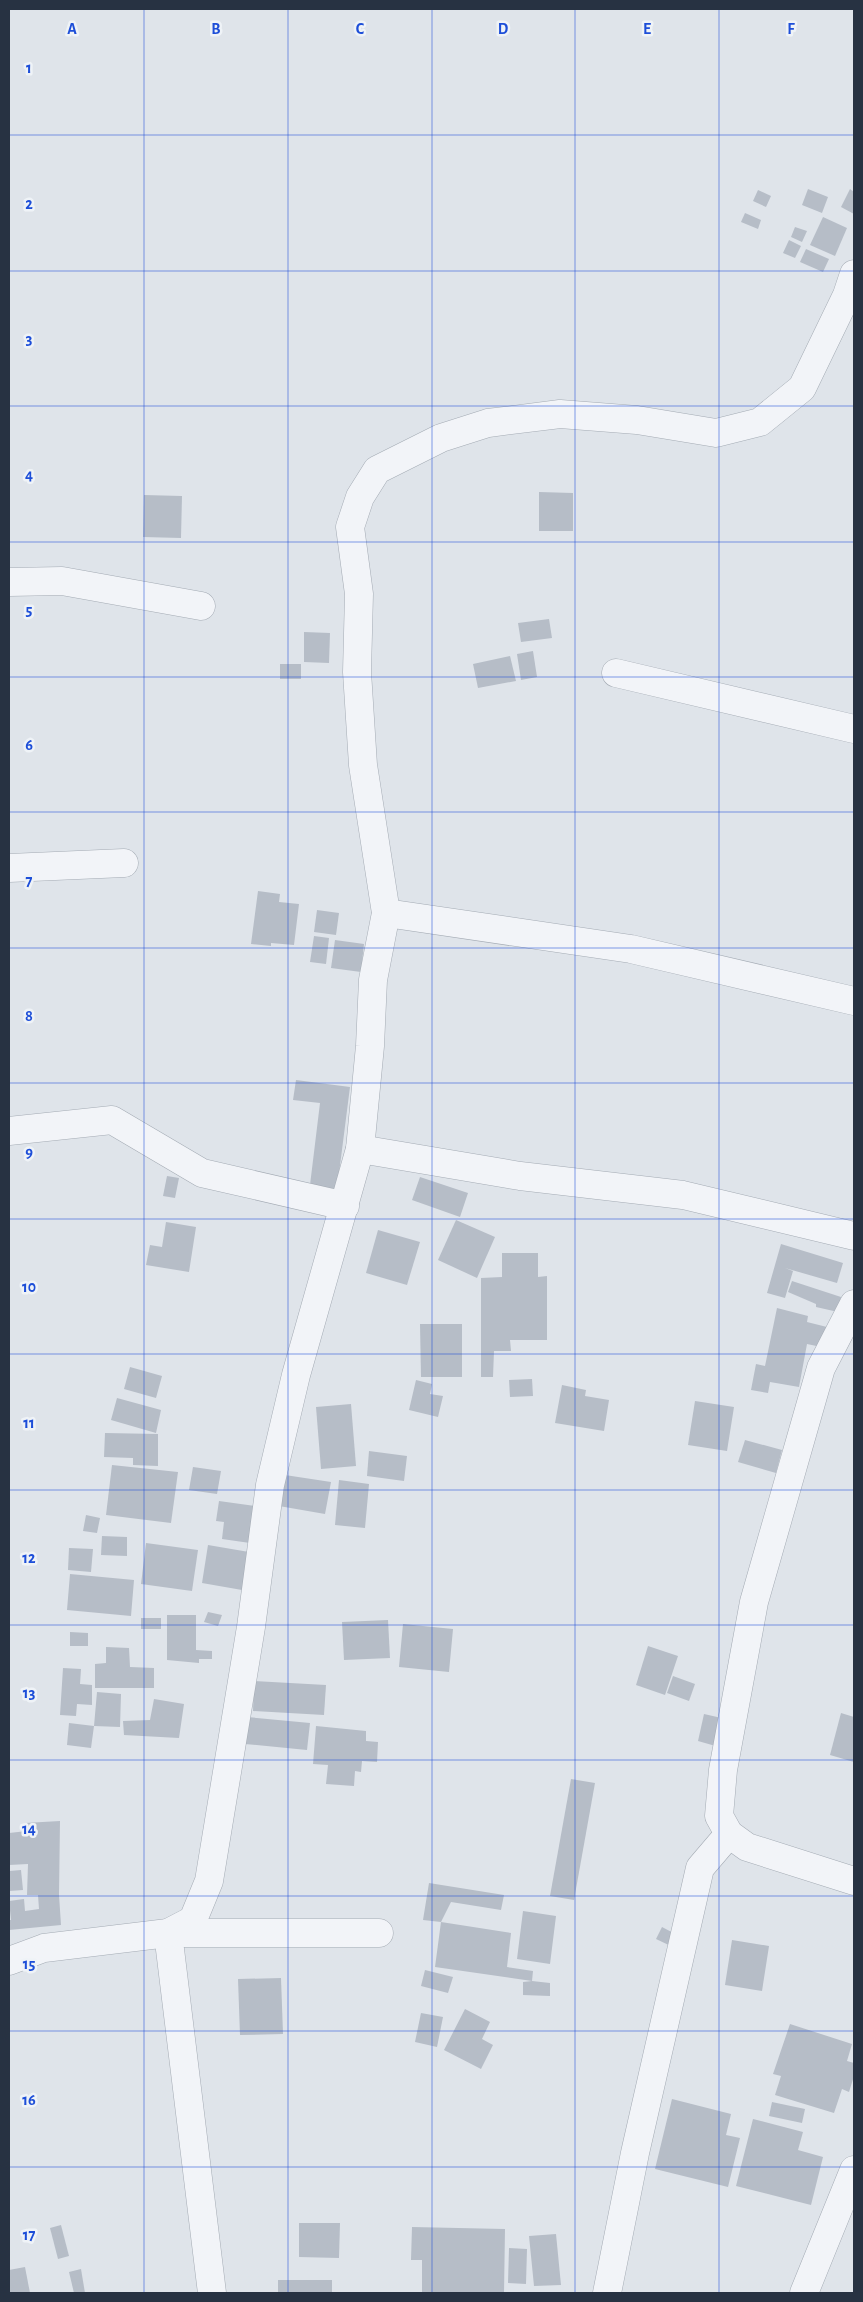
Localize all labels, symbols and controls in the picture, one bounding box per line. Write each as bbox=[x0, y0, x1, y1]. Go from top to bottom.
text: A bbox=[67, 21, 77, 37]
text: B bbox=[211, 21, 221, 37]
text: C bbox=[356, 21, 365, 37]
text: D bbox=[498, 21, 509, 37]
text: E bbox=[643, 21, 651, 37]
text: F bbox=[787, 21, 795, 37]
text: 1 bbox=[26, 60, 32, 76]
text: 2 bbox=[25, 196, 33, 212]
text: 3 bbox=[26, 331, 33, 347]
text: 4 bbox=[25, 467, 33, 483]
text: 5 bbox=[26, 602, 33, 618]
text: 6 bbox=[25, 737, 33, 753]
text: 7 bbox=[26, 873, 33, 889]
text: 8 bbox=[25, 1008, 33, 1024]
text: 9 bbox=[25, 1144, 33, 1160]
text: 10 bbox=[22, 1279, 36, 1295]
text: 11 bbox=[23, 1415, 35, 1431]
text: 12 bbox=[22, 1550, 36, 1566]
text: 13 bbox=[23, 1685, 35, 1701]
text: 14 bbox=[22, 1821, 36, 1837]
text: 15 bbox=[23, 1956, 35, 1972]
text: 16 bbox=[22, 2092, 36, 2108]
text: 17 bbox=[23, 2227, 35, 2243]

